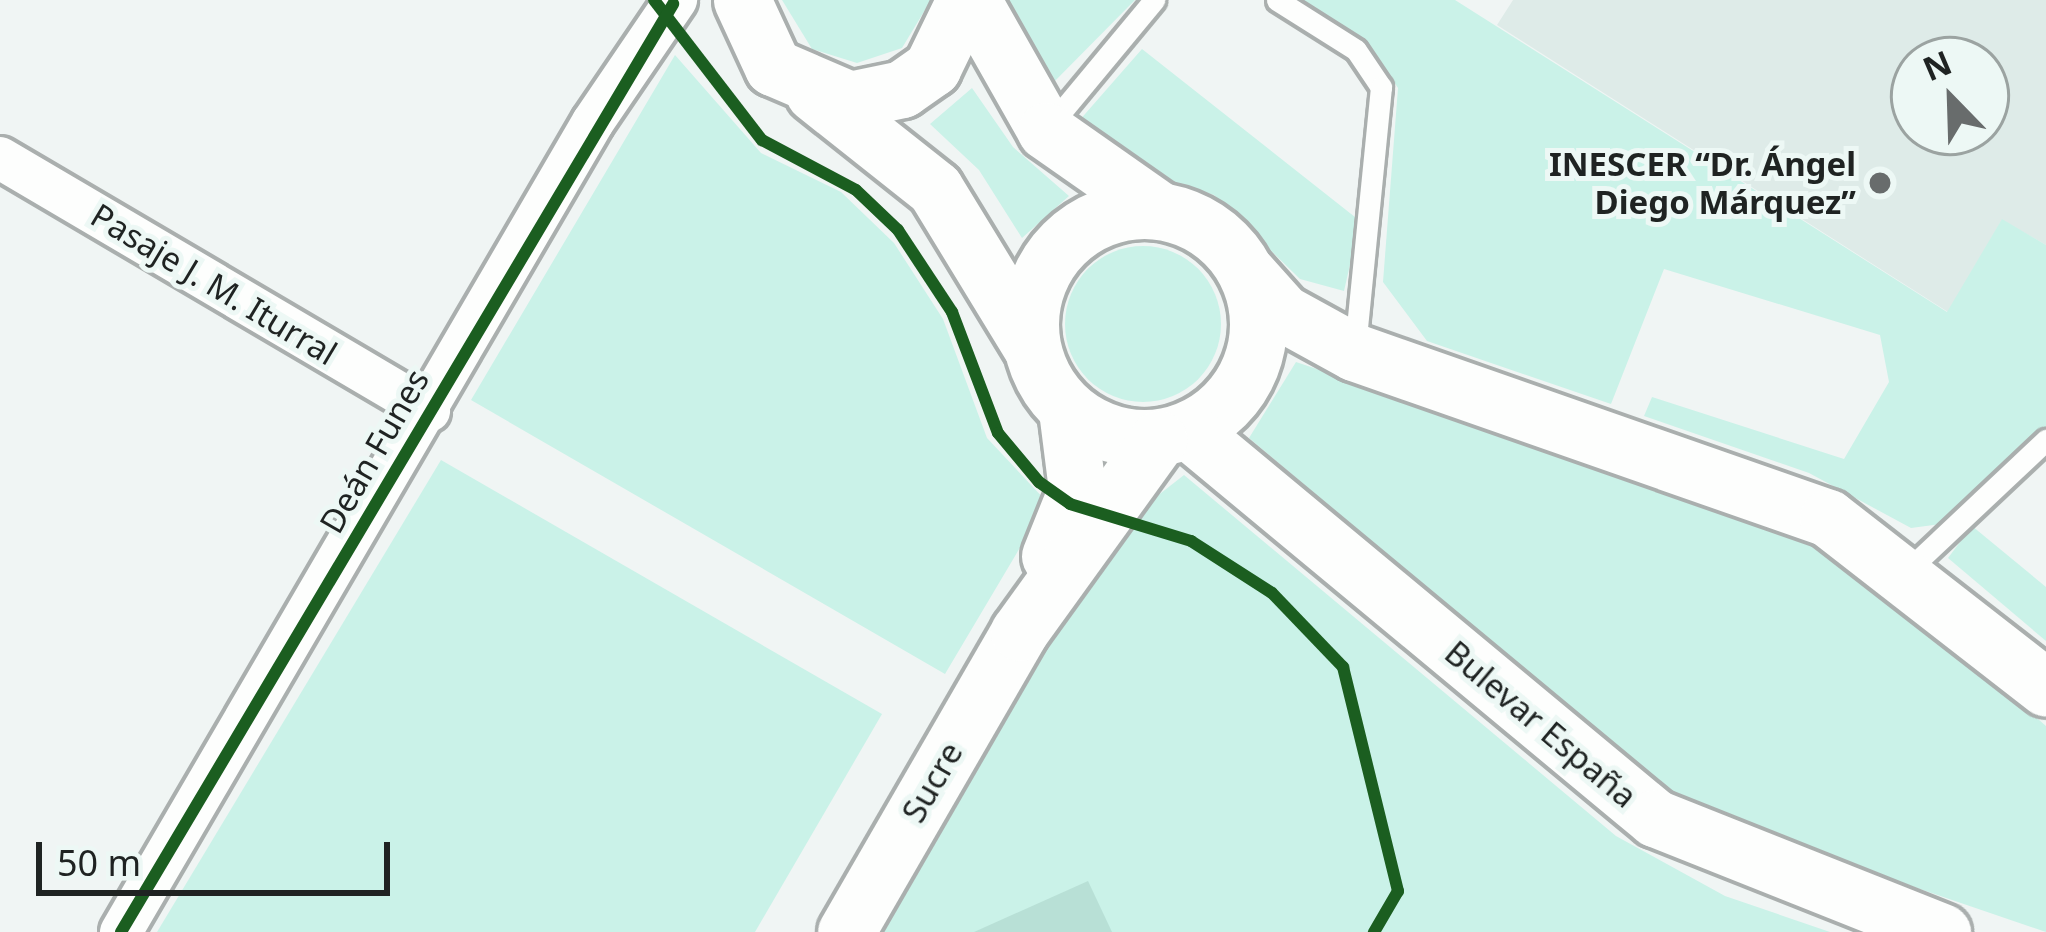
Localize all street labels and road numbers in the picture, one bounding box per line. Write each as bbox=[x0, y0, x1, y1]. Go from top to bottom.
street label: Pasaje J. M. Iturral bbox=[84, 195, 344, 373]
street label: Deán Funes bbox=[311, 362, 437, 540]
street label: Bulevar España bbox=[1437, 632, 1645, 816]
street label: Sucre bbox=[893, 735, 971, 829]

